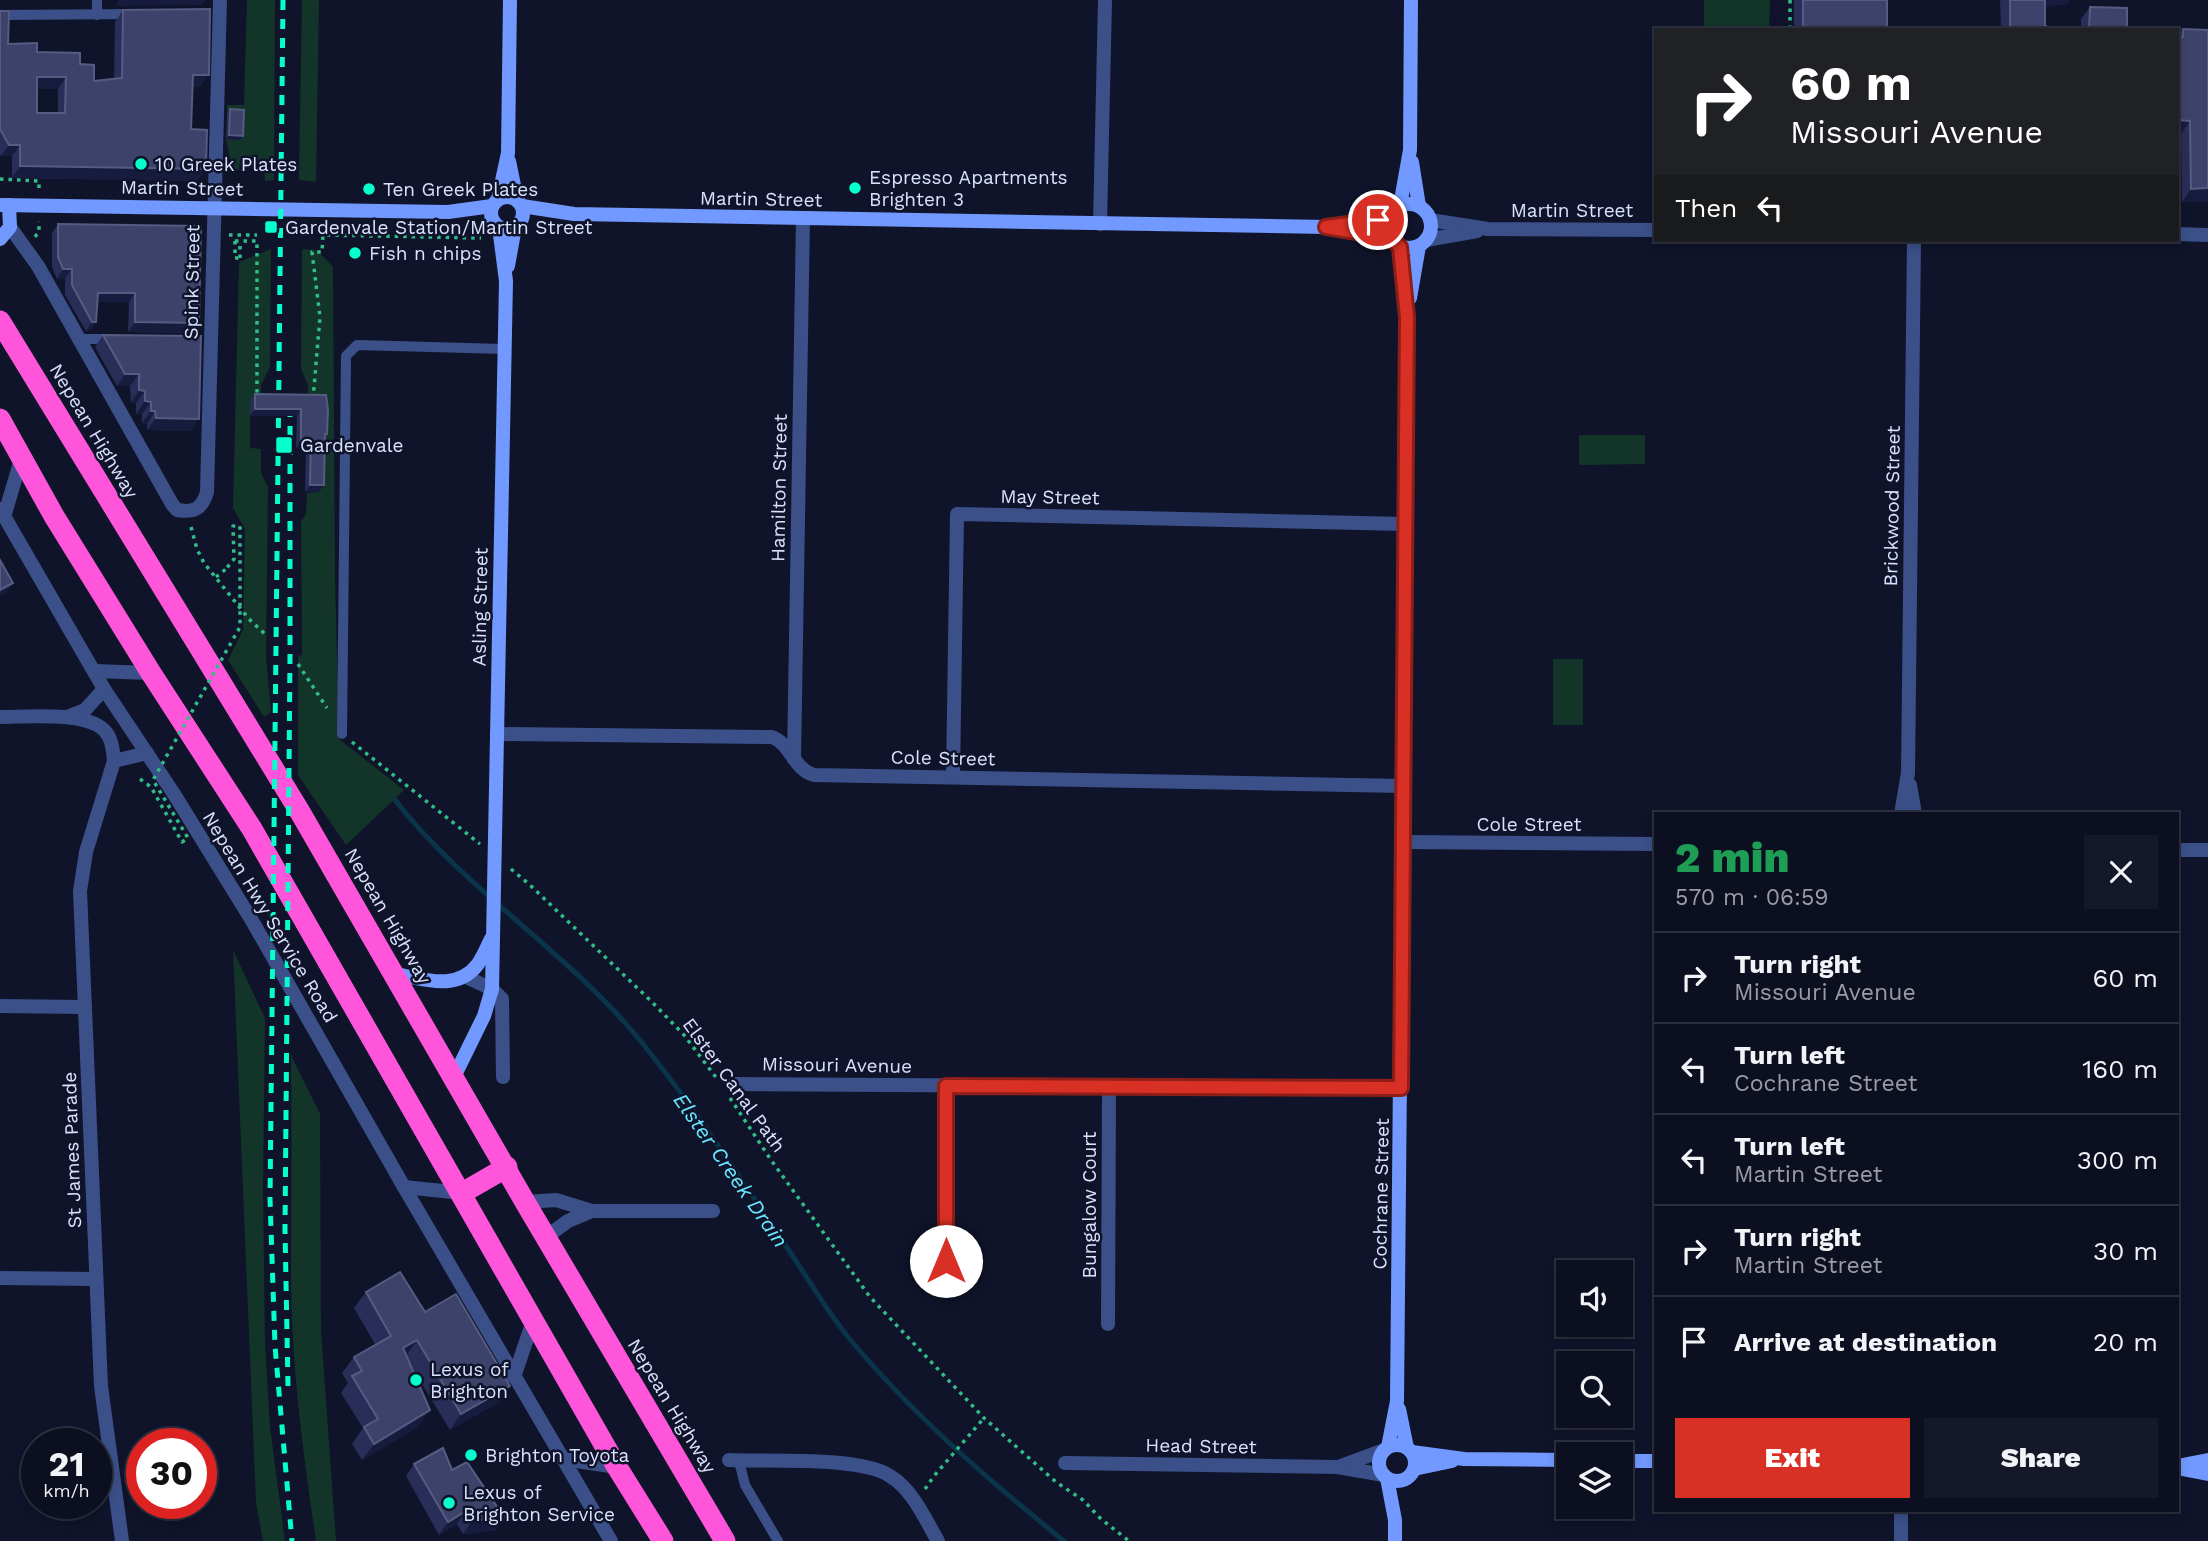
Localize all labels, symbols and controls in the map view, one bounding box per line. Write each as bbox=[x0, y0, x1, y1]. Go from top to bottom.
text: 60 m bbox=[1790, 54, 1912, 112]
icon: right bbox=[1675, 56, 1766, 147]
text: Missouri Avenue bbox=[1790, 113, 2043, 151]
place label: 10 Greek Plates bbox=[155, 153, 297, 176]
marker: 10 Greek Plates bbox=[133, 156, 149, 172]
place label: Espresso Apartments Brighten 3 bbox=[869, 166, 1068, 211]
street label: Martin Street bbox=[121, 175, 243, 201]
place label: Ten Greek Plates bbox=[383, 178, 538, 201]
marker: Espresso Apartments Brighten 3 bbox=[847, 180, 863, 196]
marker: Ten Greek Plates bbox=[361, 181, 377, 197]
street label: Martin Street bbox=[700, 186, 822, 212]
icon: left bbox=[1751, 189, 1789, 227]
pin bbox=[1348, 190, 1408, 250]
text: Then bbox=[1675, 193, 1737, 223]
street label: Martin Street bbox=[1511, 199, 1633, 222]
icon: arrive bbox=[1359, 201, 1397, 239]
place label: Gardenvale Station/Martin Street bbox=[285, 216, 593, 239]
marker: Gardenvale Station/Martin Street bbox=[263, 219, 279, 235]
street label: Spink Street bbox=[179, 224, 205, 340]
place label: Fish n chips bbox=[369, 242, 482, 265]
marker: Fish n chips bbox=[347, 245, 363, 261]
street label: Nepean Highway bbox=[45, 359, 143, 503]
street label: Hamilton Street bbox=[766, 414, 792, 562]
street label: Brickwood Street bbox=[1879, 425, 1905, 586]
place label: Gardenvale bbox=[300, 434, 404, 457]
marker: Gardenvale bbox=[274, 435, 294, 455]
street label: May Street bbox=[1000, 485, 1100, 509]
street label: Asling Street bbox=[467, 547, 493, 667]
street label: Cole Street bbox=[890, 746, 996, 770]
street label: Nepean Hwy Service Road bbox=[198, 807, 342, 1027]
street label: Cole Street bbox=[1477, 813, 1581, 836]
text: 2 min bbox=[1675, 833, 1789, 882]
button: close bbox=[2084, 835, 2158, 909]
street label: Nepean Highway bbox=[340, 844, 436, 988]
text: 570 m · 06:59 bbox=[1675, 884, 1828, 911]
text: Turn right bbox=[1734, 949, 1861, 979]
icon: right bbox=[1675, 959, 1713, 997]
text: 60 m bbox=[2092, 963, 2158, 993]
text: Missouri Avenue bbox=[1734, 979, 1916, 1006]
street label: Elster Canal Path bbox=[678, 1013, 790, 1157]
text: Turn left bbox=[1734, 1040, 1845, 1070]
icon: left bbox=[1675, 1050, 1713, 1088]
street label: Missouri Avenue bbox=[762, 1052, 912, 1078]
text: 160 m bbox=[2082, 1054, 2158, 1084]
text: Cochrane Street bbox=[1734, 1070, 1917, 1097]
street label: St James Parade bbox=[58, 1071, 86, 1229]
water label: Elster Creek Drain bbox=[668, 1088, 794, 1252]
street label: Cochrane Street bbox=[1368, 1118, 1394, 1270]
text: Turn left bbox=[1734, 1131, 1845, 1161]
street label: Bungalow Court bbox=[1078, 1132, 1101, 1278]
icon: left bbox=[1675, 1141, 1713, 1179]
text: 300 m bbox=[2077, 1145, 2158, 1175]
text: Martin Street bbox=[1734, 1161, 1882, 1188]
text: Turn right bbox=[1734, 1222, 1861, 1252]
position arrow bbox=[909, 1224, 983, 1298]
icon: right bbox=[1675, 1232, 1713, 1270]
text: 30 m bbox=[2093, 1236, 2158, 1266]
text: Martin Street bbox=[1734, 1252, 1882, 1279]
map controls bbox=[1556, 1260, 1633, 1519]
button: sound bbox=[1556, 1260, 1633, 1337]
icon: arrive bbox=[1675, 1323, 1713, 1361]
text: Arrive at destination bbox=[1734, 1327, 1997, 1357]
text: 20 m bbox=[2093, 1327, 2158, 1357]
street label: Nepean Highway bbox=[623, 1334, 721, 1478]
button: search bbox=[1556, 1351, 1633, 1428]
place label: Lexus of Brighton bbox=[430, 1358, 509, 1403]
marker: Lexus of Brighton bbox=[408, 1372, 424, 1388]
button: Exit bbox=[1675, 1418, 1910, 1498]
button: Share bbox=[1924, 1418, 2158, 1498]
speed limit sign: 30 bbox=[126, 1428, 217, 1519]
street label: Head Street bbox=[1145, 1434, 1257, 1458]
button: layers bbox=[1556, 1442, 1633, 1519]
text: 21 bbox=[49, 1443, 84, 1485]
place label: Brighton Toyota bbox=[485, 1444, 630, 1467]
marker: Brighton Toyota bbox=[463, 1447, 479, 1463]
text: km/h bbox=[43, 1480, 90, 1501]
place label: Lexus of Brighton Service bbox=[463, 1481, 615, 1526]
marker: Lexus of Brighton Service bbox=[441, 1495, 457, 1511]

